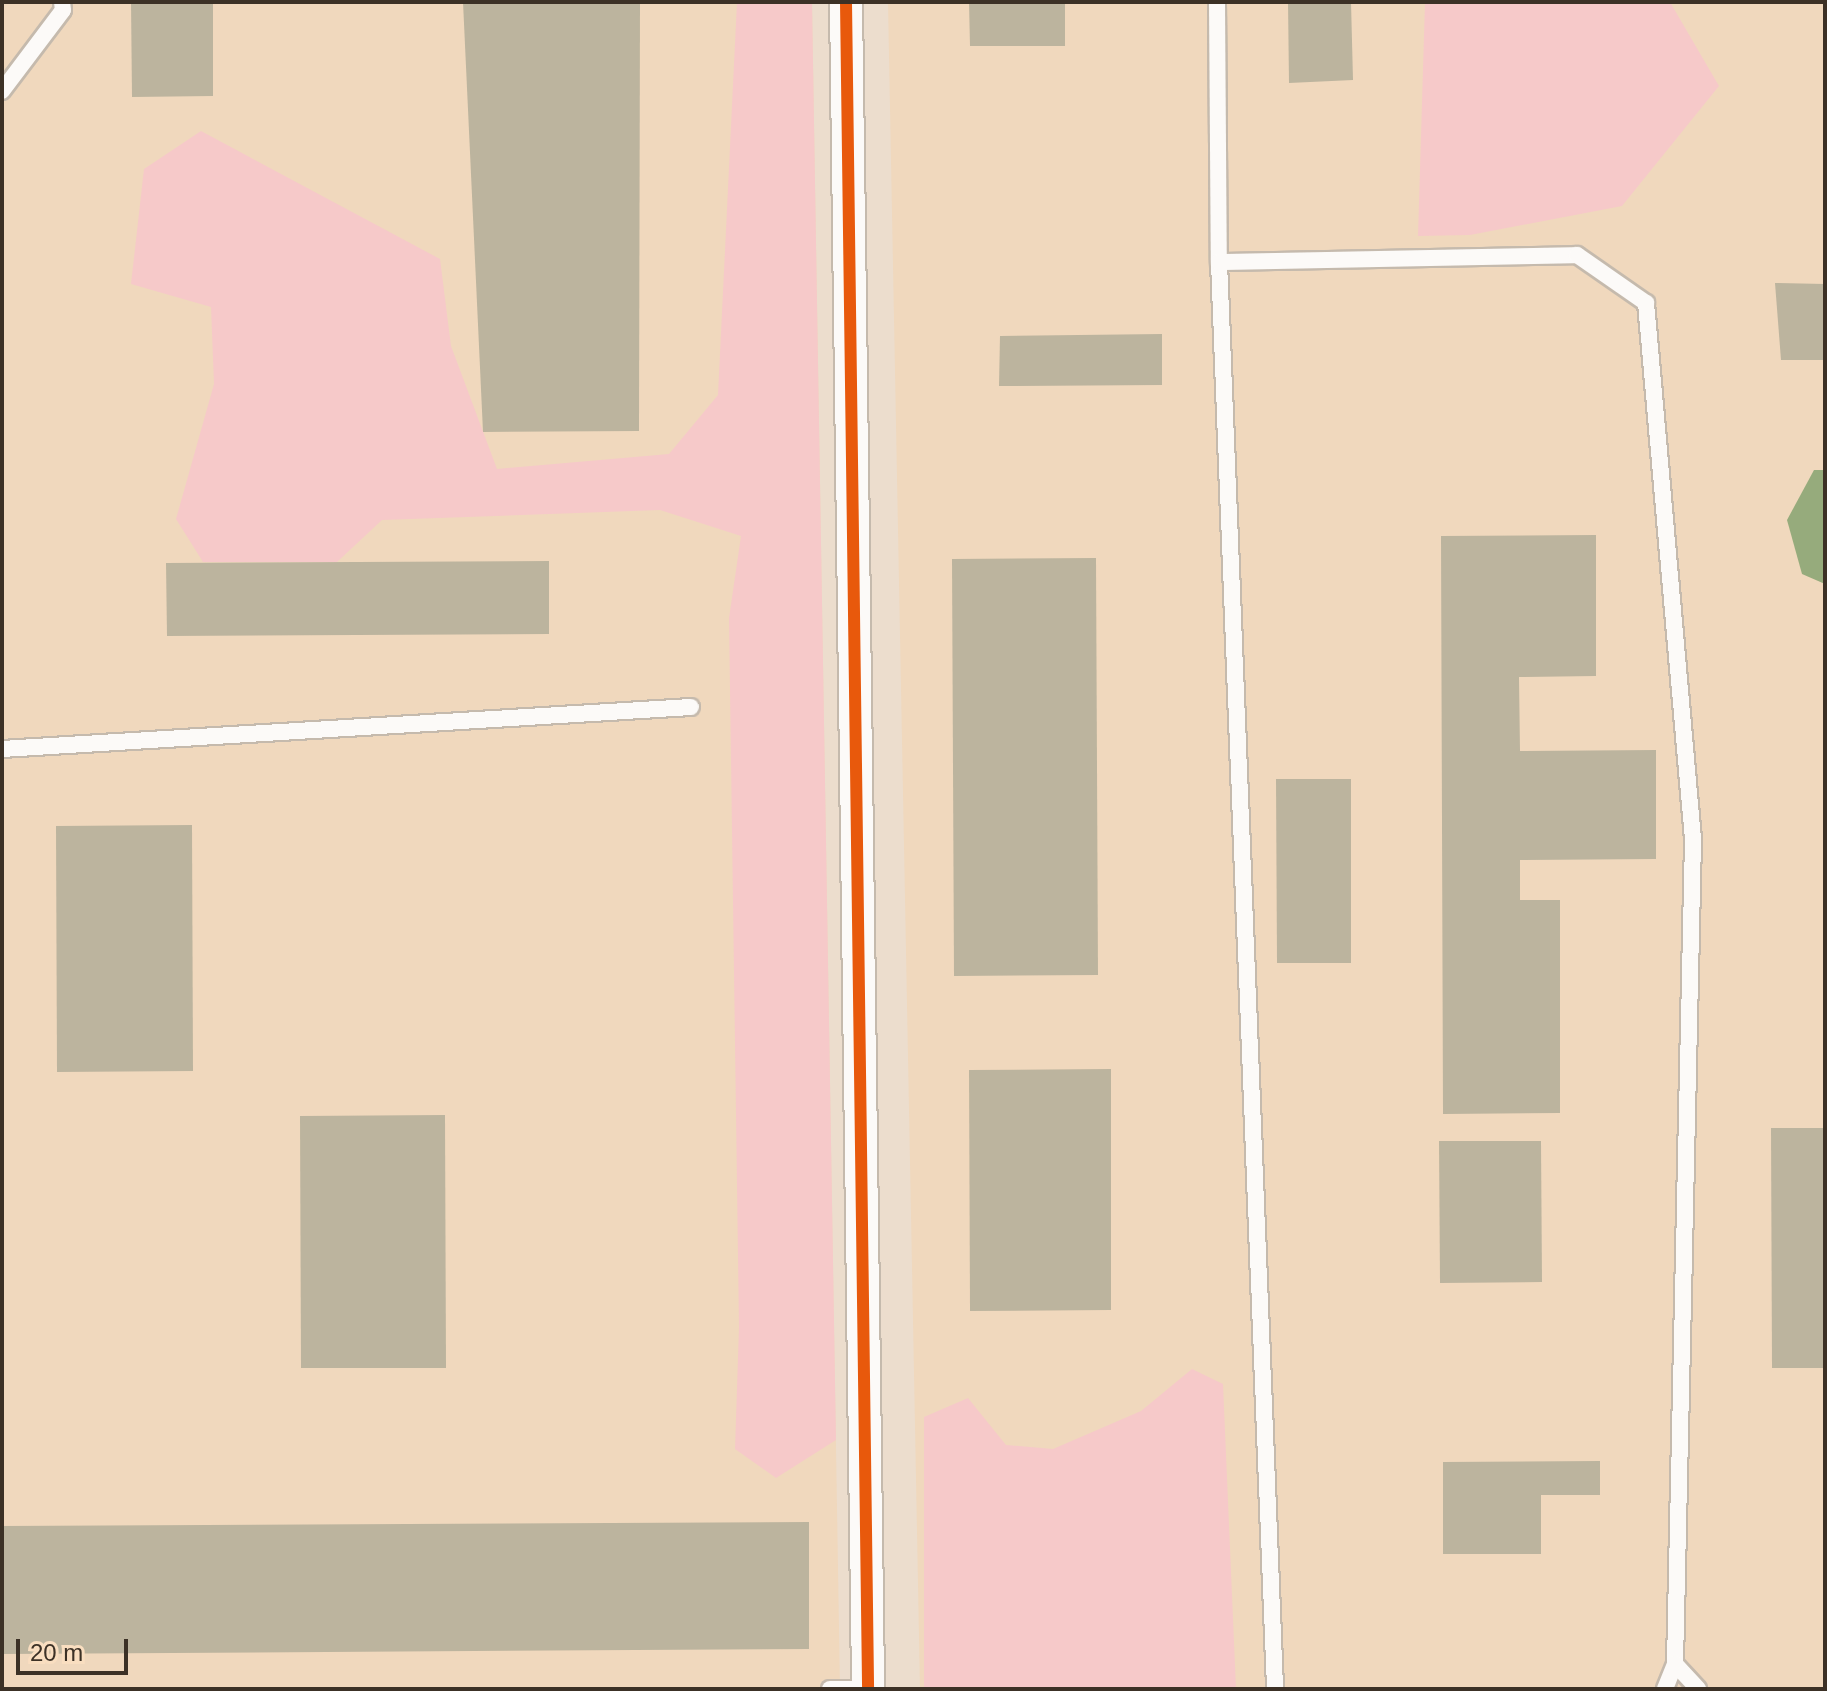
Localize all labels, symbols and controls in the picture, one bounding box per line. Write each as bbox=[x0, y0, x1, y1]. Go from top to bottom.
scale bar bbox=[20, 1623, 132, 1673]
text: 20 m bbox=[30, 1639, 83, 1666]

